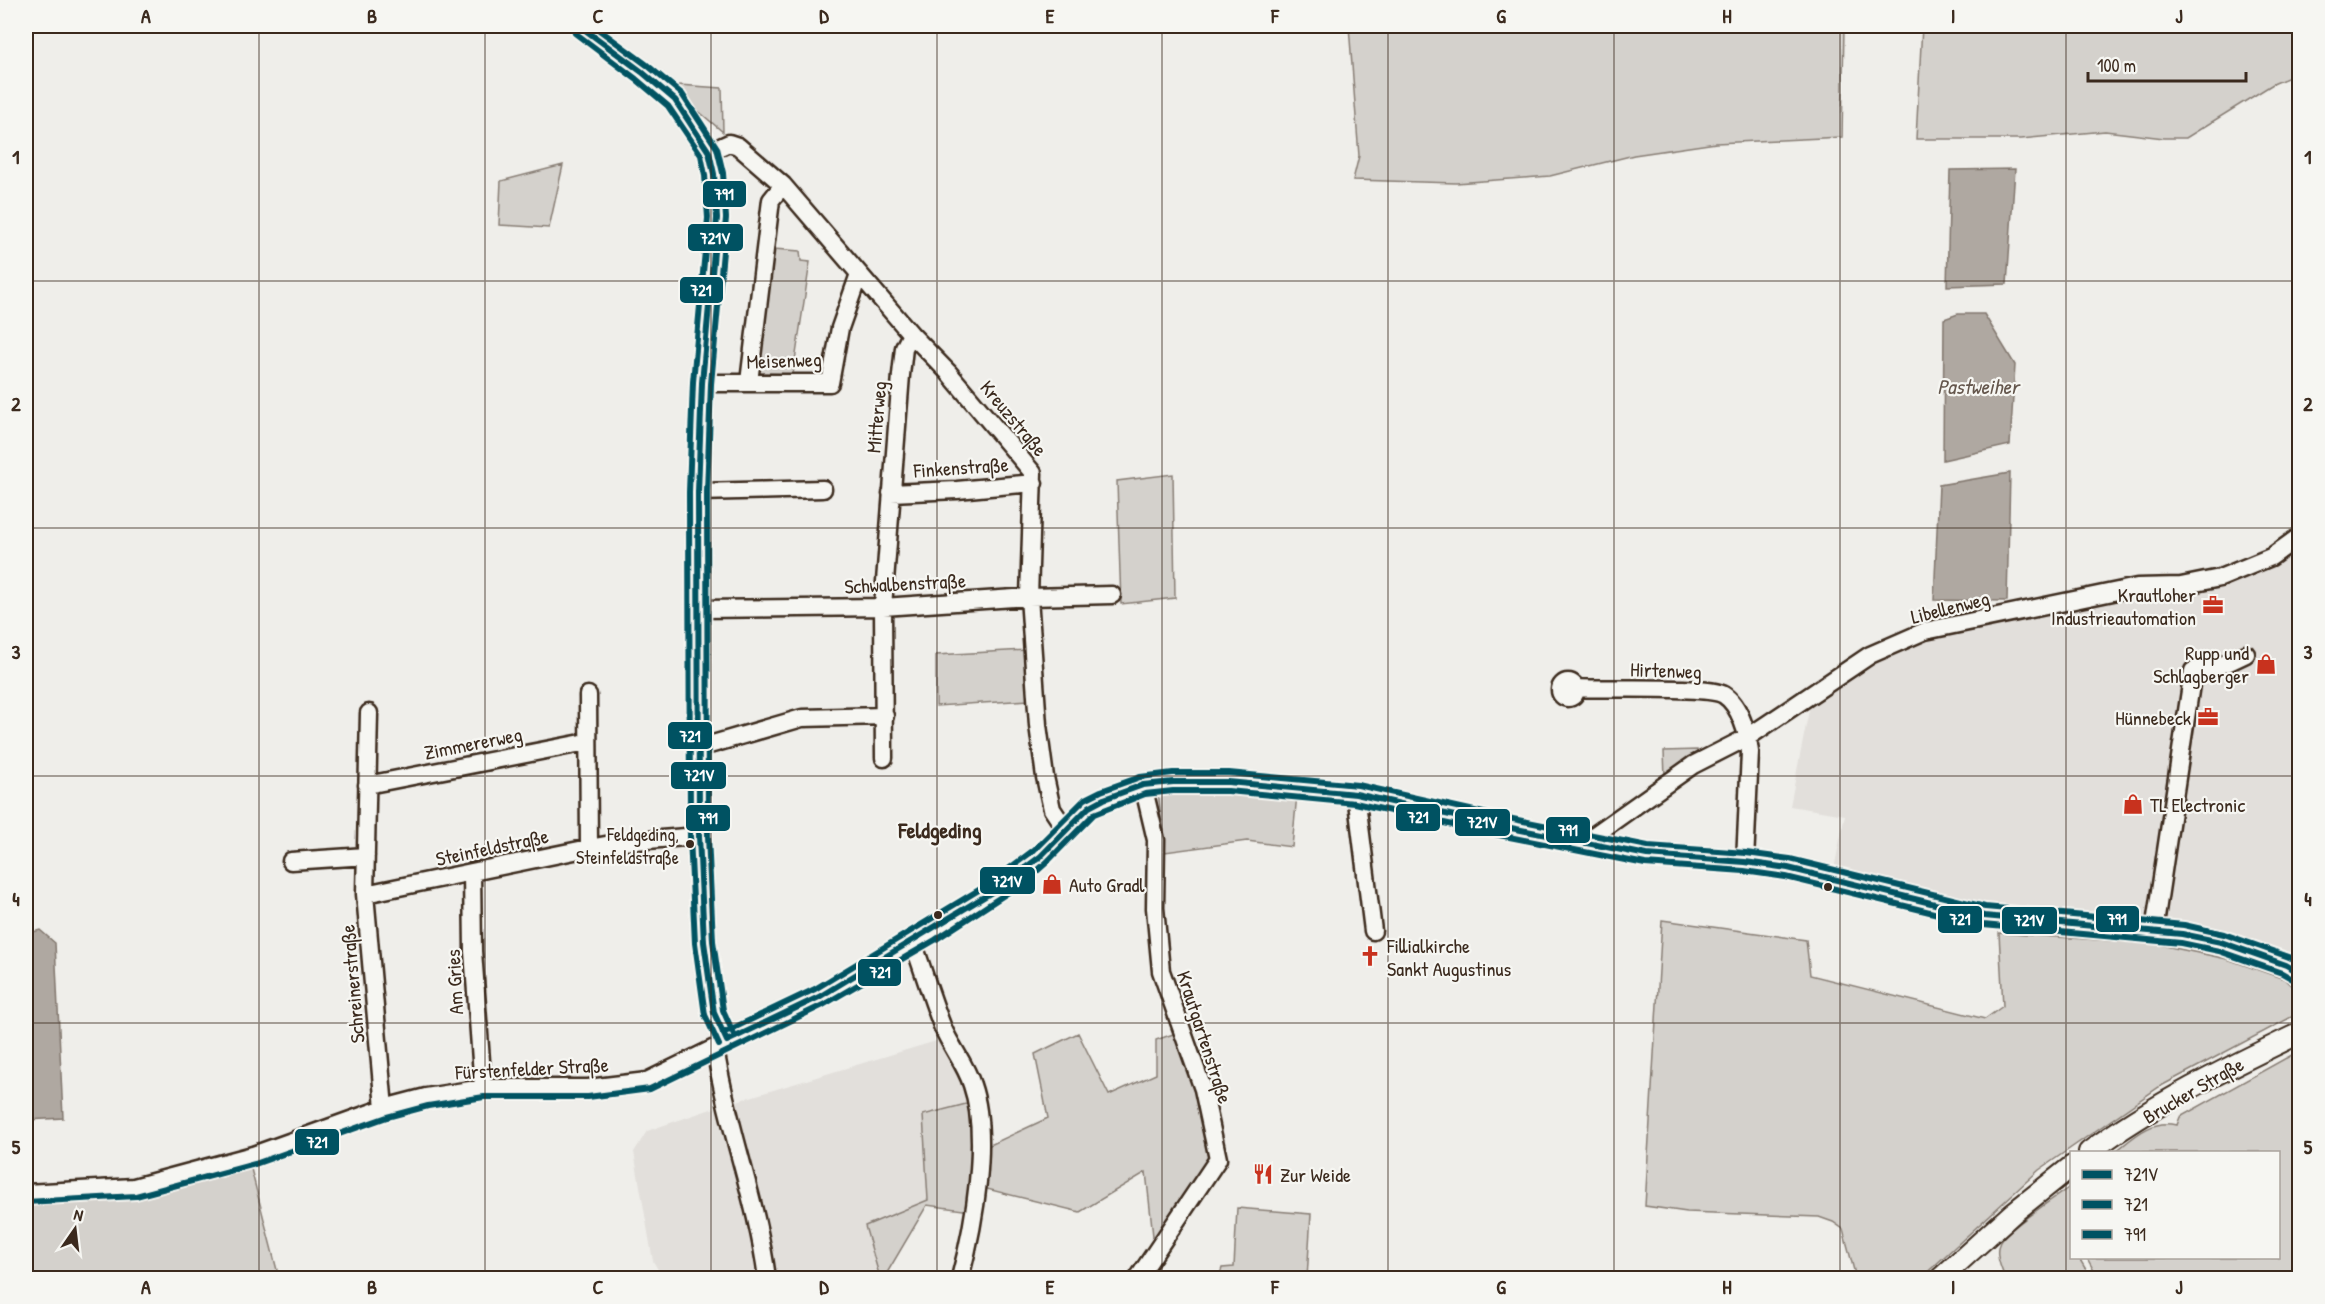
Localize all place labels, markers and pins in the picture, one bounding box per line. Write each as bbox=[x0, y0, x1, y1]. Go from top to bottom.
place label: Krautloher Industrieautomation bbox=[2051, 581, 2196, 631]
office icon: Krautloher Industrieautomation bbox=[2201, 593, 2225, 617]
place label: Rupp und Schlagberger bbox=[2153, 639, 2249, 689]
shop icon: Rupp und Schlagberger bbox=[2254, 652, 2278, 676]
place label: Hünnebeck bbox=[2115, 704, 2191, 731]
office icon: Hünnebeck bbox=[2196, 705, 2220, 729]
place label: TL Electronic bbox=[2150, 791, 2245, 818]
shop icon: TL Electronic bbox=[2121, 792, 2145, 816]
place label: Feldgeding, Steinfeldstraße bbox=[576, 822, 679, 870]
marker: Feldgeding, Steinfeldstraße bbox=[684, 838, 696, 850]
place label: Auto Gradl bbox=[1069, 871, 1145, 898]
shop icon: Auto Gradl bbox=[1040, 872, 1064, 896]
unlabelled marker bbox=[1822, 881, 1834, 893]
unlabelled marker bbox=[932, 909, 944, 921]
place label: Fillialkirche Sankt Augustinus bbox=[1386, 932, 1512, 982]
church icon: Fillialkirche Sankt Augustinus bbox=[1358, 944, 1382, 968]
place label: Zur Weide bbox=[1280, 1161, 1351, 1188]
restaurant icon: Zur Weide bbox=[1251, 1162, 1275, 1186]

